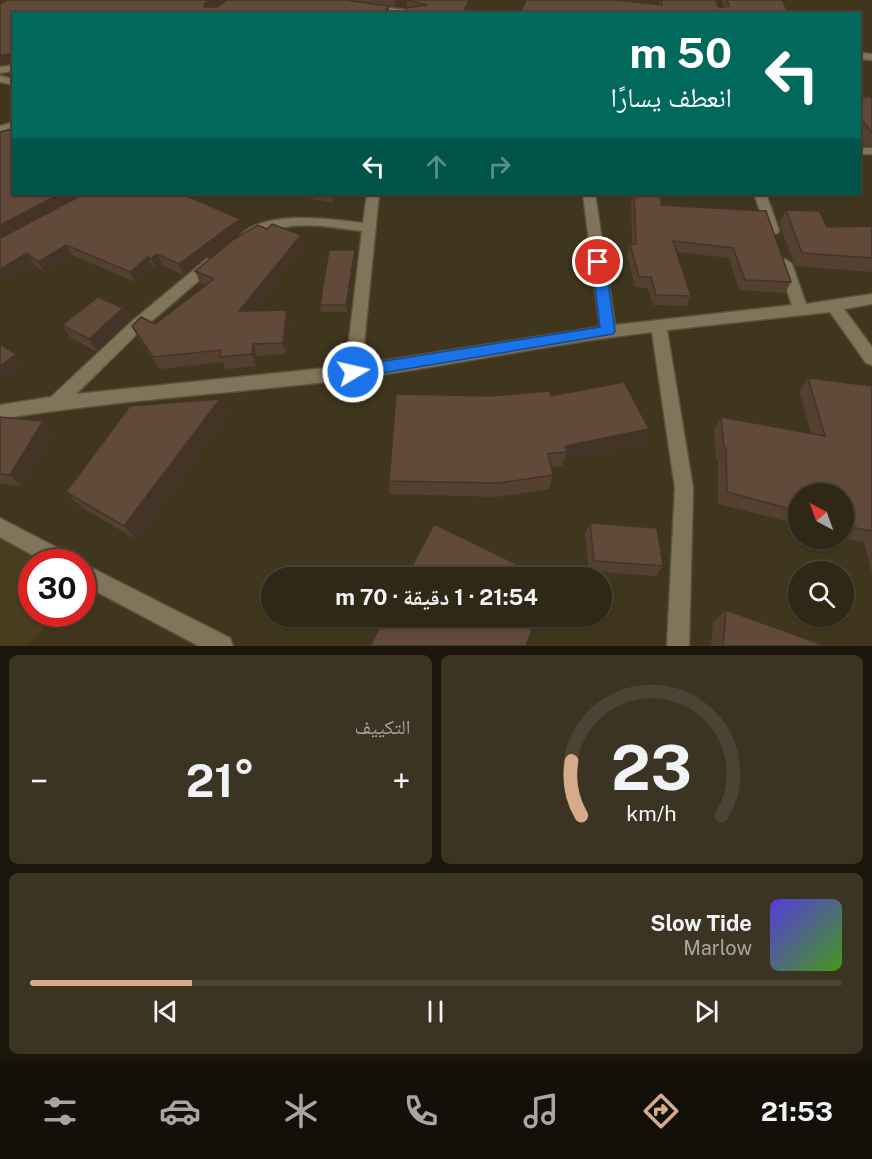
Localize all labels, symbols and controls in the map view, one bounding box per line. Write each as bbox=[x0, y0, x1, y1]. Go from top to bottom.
text: 50 m bbox=[629, 28, 732, 77]
icon: left bbox=[753, 36, 831, 114]
text: انعطف يسارًا bbox=[611, 81, 732, 113]
icon: left bbox=[357, 150, 390, 183]
icon: ahead bbox=[420, 150, 453, 183]
icon: right bbox=[483, 150, 516, 183]
pin bbox=[572, 236, 623, 287]
icon: arrive bbox=[581, 245, 614, 278]
position arrow bbox=[321, 340, 385, 404]
north arrow bbox=[788, 483, 854, 549]
map controls bbox=[788, 483, 854, 627]
speed limit sign: 30 bbox=[18, 549, 96, 627]
button: search bbox=[788, 561, 854, 627]
text: 21:54 · 1 دقيقة · 70 m bbox=[335, 584, 538, 610]
text: التكييف bbox=[354, 715, 411, 739]
text: 23 bbox=[611, 731, 692, 804]
text: 21° bbox=[186, 754, 255, 807]
text: − bbox=[30, 762, 48, 800]
text: + bbox=[392, 762, 410, 800]
text: km/h bbox=[627, 802, 677, 827]
text: Slow Tide bbox=[650, 910, 752, 936]
text: Marlow bbox=[683, 936, 752, 960]
icon: previous bbox=[149, 995, 182, 1028]
icon: pause bbox=[419, 995, 452, 1028]
icon: next bbox=[690, 995, 723, 1028]
icon: filters bbox=[39, 1090, 81, 1132]
icon: car bbox=[159, 1090, 201, 1132]
icon: climate bbox=[280, 1090, 322, 1132]
icon: phone bbox=[400, 1090, 442, 1132]
icon: music bbox=[520, 1090, 562, 1132]
icon: directions bbox=[640, 1090, 682, 1132]
text: 21:53 bbox=[761, 1095, 833, 1127]

